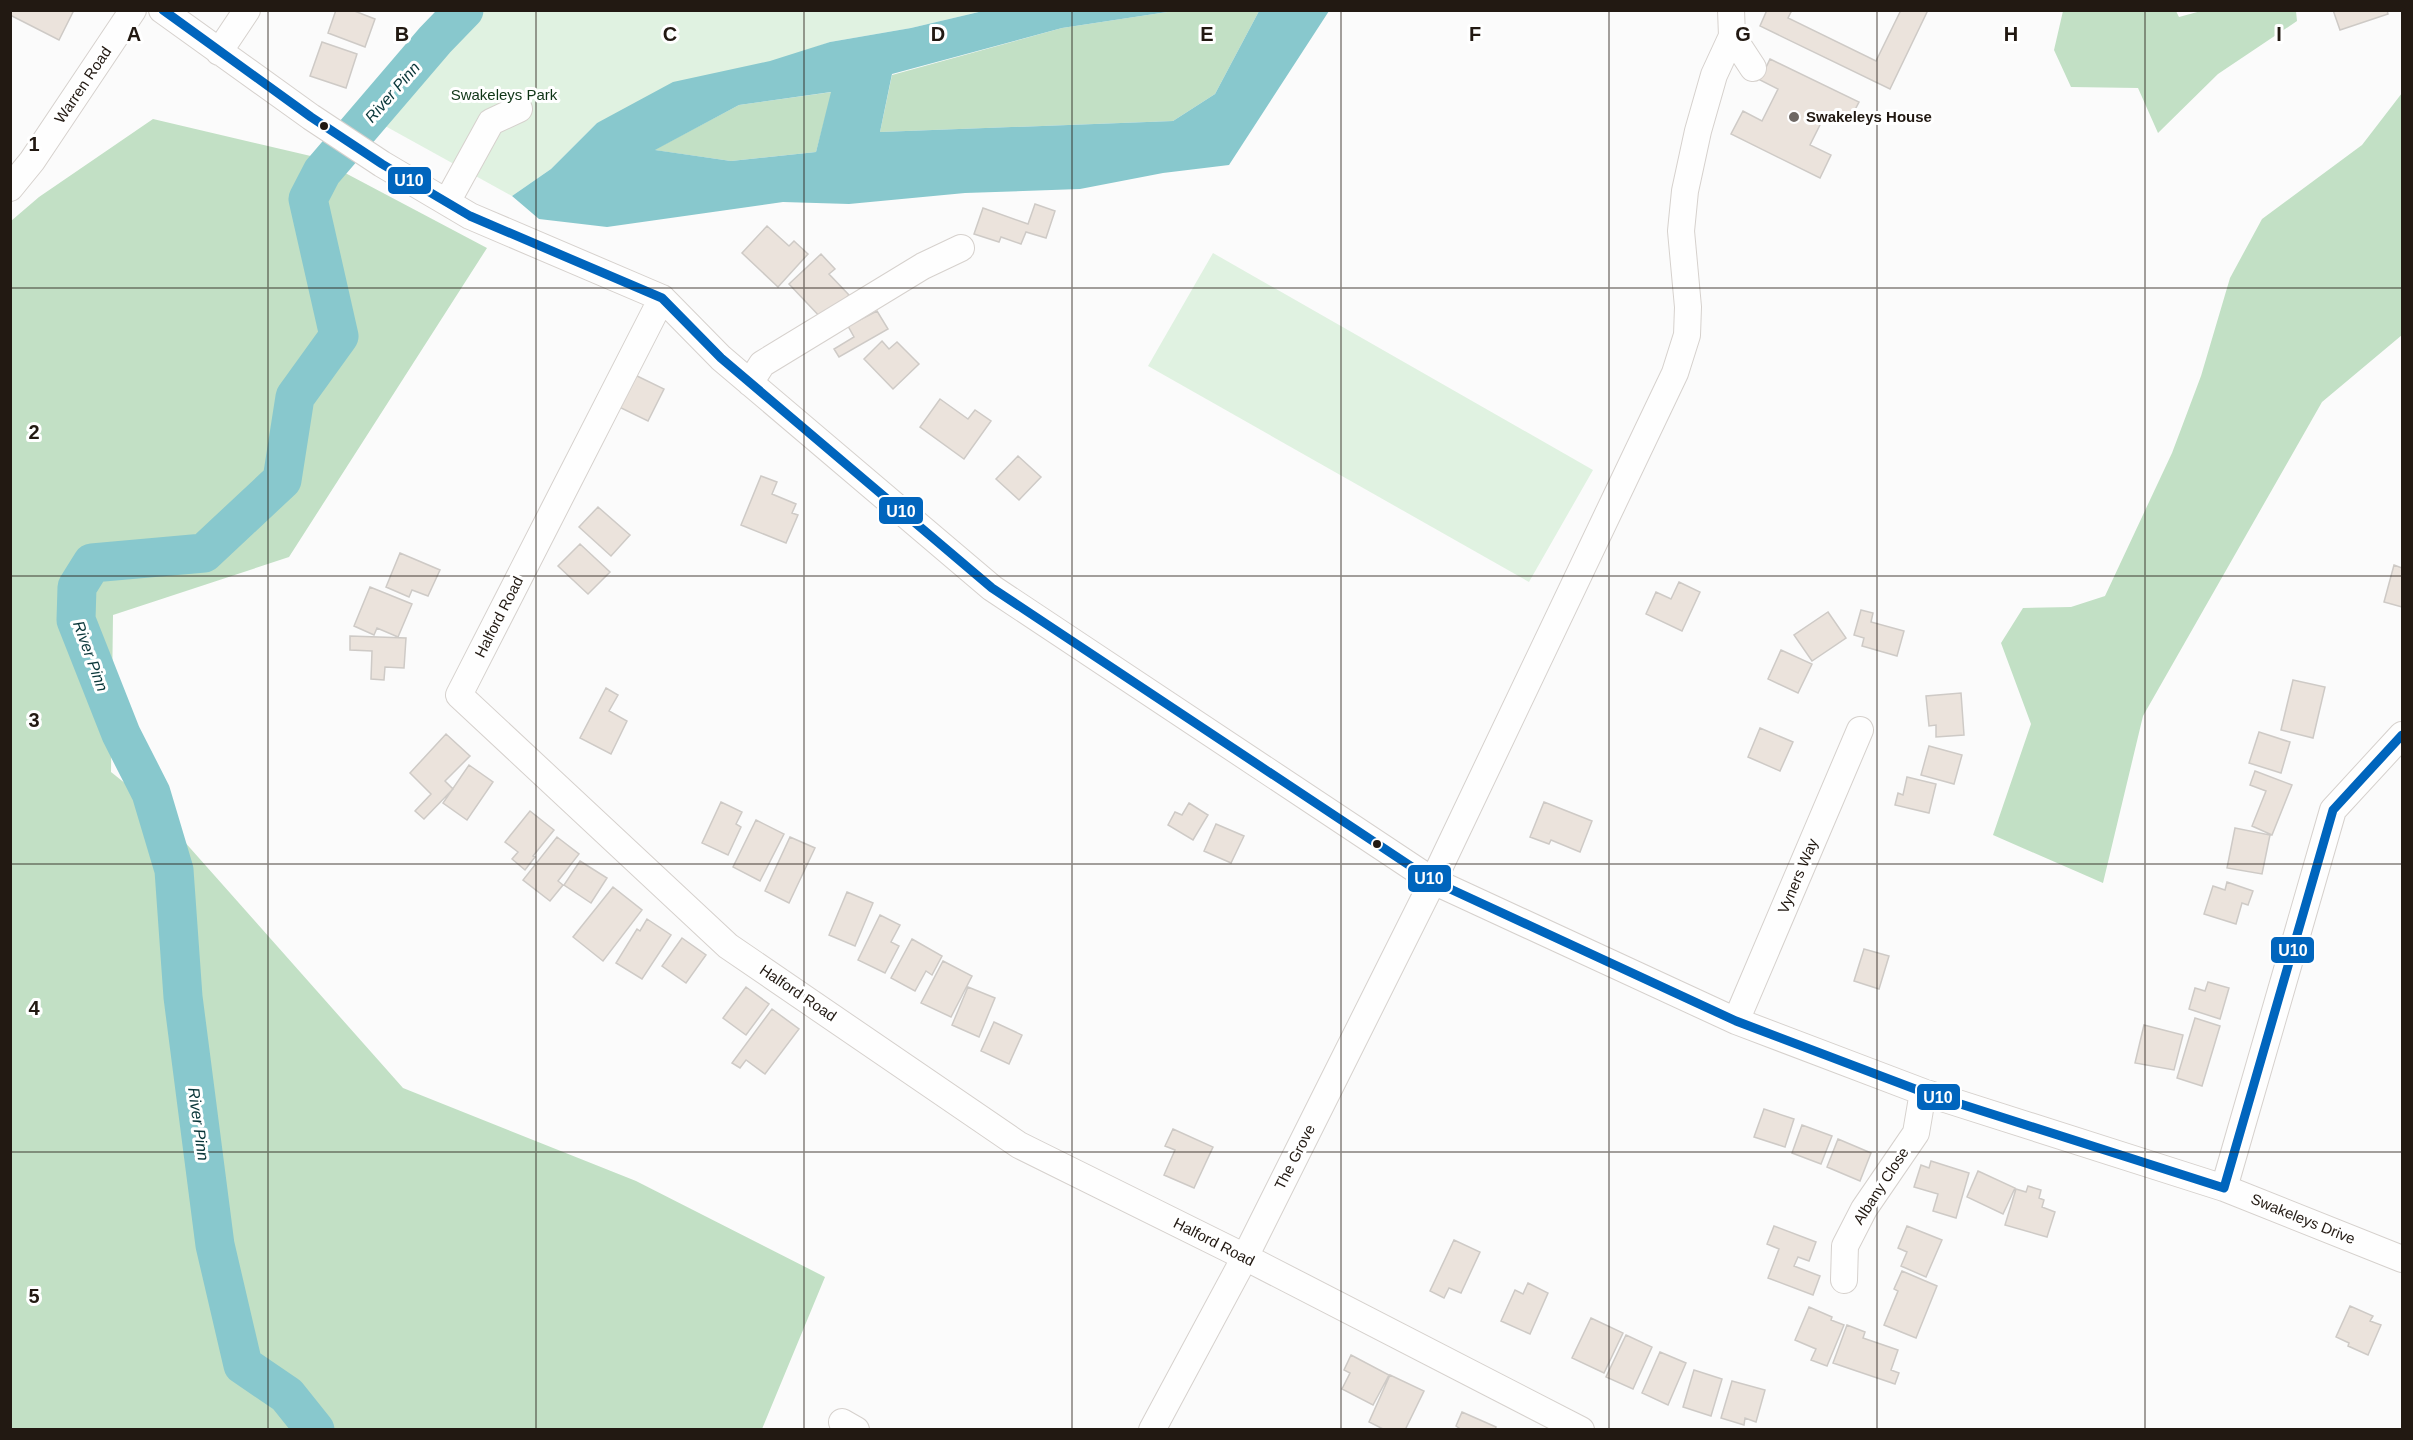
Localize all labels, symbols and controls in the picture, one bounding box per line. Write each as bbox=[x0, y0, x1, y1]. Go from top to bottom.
text: A bbox=[127, 23, 141, 45]
text: B bbox=[395, 23, 409, 45]
text: C bbox=[663, 23, 677, 45]
text: D bbox=[931, 23, 945, 45]
text: E bbox=[1200, 23, 1214, 45]
text: F bbox=[1469, 23, 1481, 45]
text: G bbox=[1735, 23, 1751, 45]
text: H bbox=[2004, 23, 2018, 45]
text: I bbox=[2276, 23, 2282, 45]
street label: Warren Road bbox=[51, 43, 114, 126]
water label: River Pinn bbox=[362, 59, 423, 126]
park label: Swakeleys Park bbox=[451, 86, 558, 103]
place label: Swakeleys House bbox=[1806, 108, 1932, 125]
marker: Swakeleys House bbox=[1787, 110, 1801, 124]
unlabelled marker bbox=[318, 120, 330, 132]
text: 1 bbox=[28, 133, 40, 155]
line badge: U10 bbox=[387, 166, 432, 195]
text: U10 bbox=[394, 172, 424, 189]
text: 2 bbox=[28, 421, 40, 443]
line badge: U10 bbox=[878, 496, 924, 525]
text: U10 bbox=[886, 503, 916, 520]
street label: Halford Road bbox=[471, 574, 526, 660]
water label: River Pinn bbox=[70, 619, 111, 694]
text: 3 bbox=[28, 709, 40, 731]
street label: Vyners Way bbox=[1774, 835, 1821, 916]
unlabelled marker bbox=[1371, 838, 1383, 850]
line badge: U10 bbox=[1407, 864, 1452, 893]
text: U10 bbox=[1414, 870, 1444, 887]
line badge: U10 bbox=[2270, 936, 2315, 964]
text: U10 bbox=[2278, 942, 2308, 959]
street label: Halford Road bbox=[757, 961, 840, 1024]
text: 4 bbox=[28, 997, 40, 1019]
line badge: U10 bbox=[1916, 1083, 1961, 1111]
water label: River Pinn bbox=[185, 1086, 212, 1162]
text: U10 bbox=[1923, 1089, 1953, 1106]
street label: The Grove bbox=[1271, 1121, 1318, 1192]
street label: Albany Close bbox=[1849, 1144, 1912, 1227]
street label: Swakeleys Drive bbox=[2249, 1190, 2358, 1247]
street label: Halford Road bbox=[1171, 1214, 1257, 1269]
text: 5 bbox=[28, 1285, 40, 1307]

